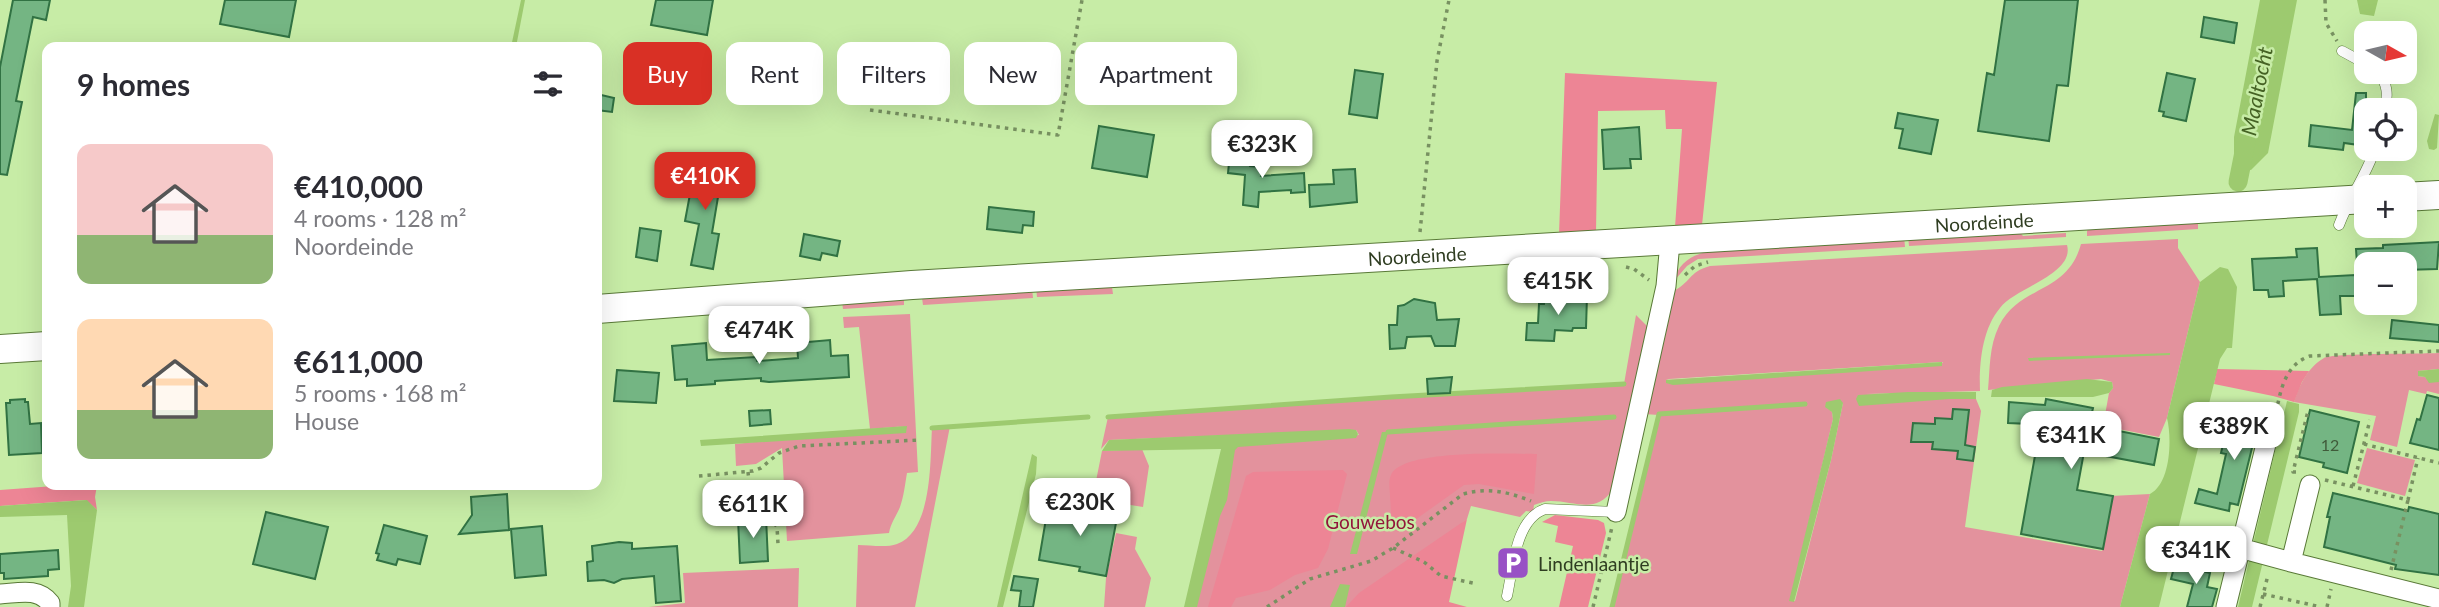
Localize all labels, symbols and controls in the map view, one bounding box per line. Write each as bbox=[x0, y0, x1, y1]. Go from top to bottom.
north arrow bbox=[2354, 21, 2417, 84]
map controls bbox=[2354, 21, 2417, 315]
chip: Buy bbox=[623, 42, 712, 105]
chip: Rent bbox=[726, 42, 823, 105]
chip: Filters bbox=[837, 42, 950, 105]
chip: New bbox=[964, 42, 1061, 105]
chip: Apartment bbox=[1075, 42, 1237, 105]
water label: Maaltocht bbox=[2235, 44, 2277, 138]
icon: filters bbox=[529, 65, 567, 103]
text: 9 homes bbox=[77, 66, 190, 102]
button: locate bbox=[2354, 98, 2417, 161]
pin: €323K bbox=[1213, 120, 1311, 180]
text: €323K bbox=[1227, 129, 1297, 157]
pin: €410K bbox=[656, 152, 754, 212]
text: €410K bbox=[670, 161, 740, 189]
text: €410,000 bbox=[294, 168, 423, 204]
icon: home bbox=[133, 172, 217, 256]
button: + bbox=[2354, 175, 2417, 238]
text: 4 rooms · 128 m² bbox=[294, 204, 466, 232]
street label: Noordeinde bbox=[1934, 207, 2034, 236]
text: Noordeinde bbox=[294, 232, 414, 260]
street label: Noordeinde bbox=[1367, 241, 1467, 270]
button: − bbox=[2354, 252, 2417, 315]
pin: €415K bbox=[1509, 258, 1607, 317]
text: €415K bbox=[1523, 266, 1593, 294]
pin: €474K bbox=[710, 306, 808, 366]
text: €474K bbox=[724, 315, 794, 343]
text: €611,000 bbox=[294, 343, 423, 379]
icon: home bbox=[133, 347, 217, 431]
text: 5 rooms · 168 m² bbox=[294, 379, 466, 407]
pin: €389K bbox=[2185, 402, 2283, 462]
text: House bbox=[294, 407, 359, 435]
text: €389K bbox=[2199, 411, 2269, 439]
pin: €341K bbox=[2022, 412, 2120, 471]
text: €341K bbox=[2036, 420, 2106, 448]
house number: 12 bbox=[2321, 435, 2339, 454]
pin: €230K bbox=[1031, 478, 1129, 538]
pin: €611K bbox=[704, 480, 802, 540]
text: €230K bbox=[1045, 487, 1115, 515]
text: €611K bbox=[718, 489, 788, 517]
park label: Gouwebos bbox=[1325, 510, 1415, 533]
pin: €341K bbox=[2147, 526, 2245, 586]
text: €341K bbox=[2161, 535, 2231, 563]
parking icon: Lindenlaantje bbox=[1494, 544, 1532, 582]
place label: Lindenlaantje bbox=[1538, 552, 1649, 575]

